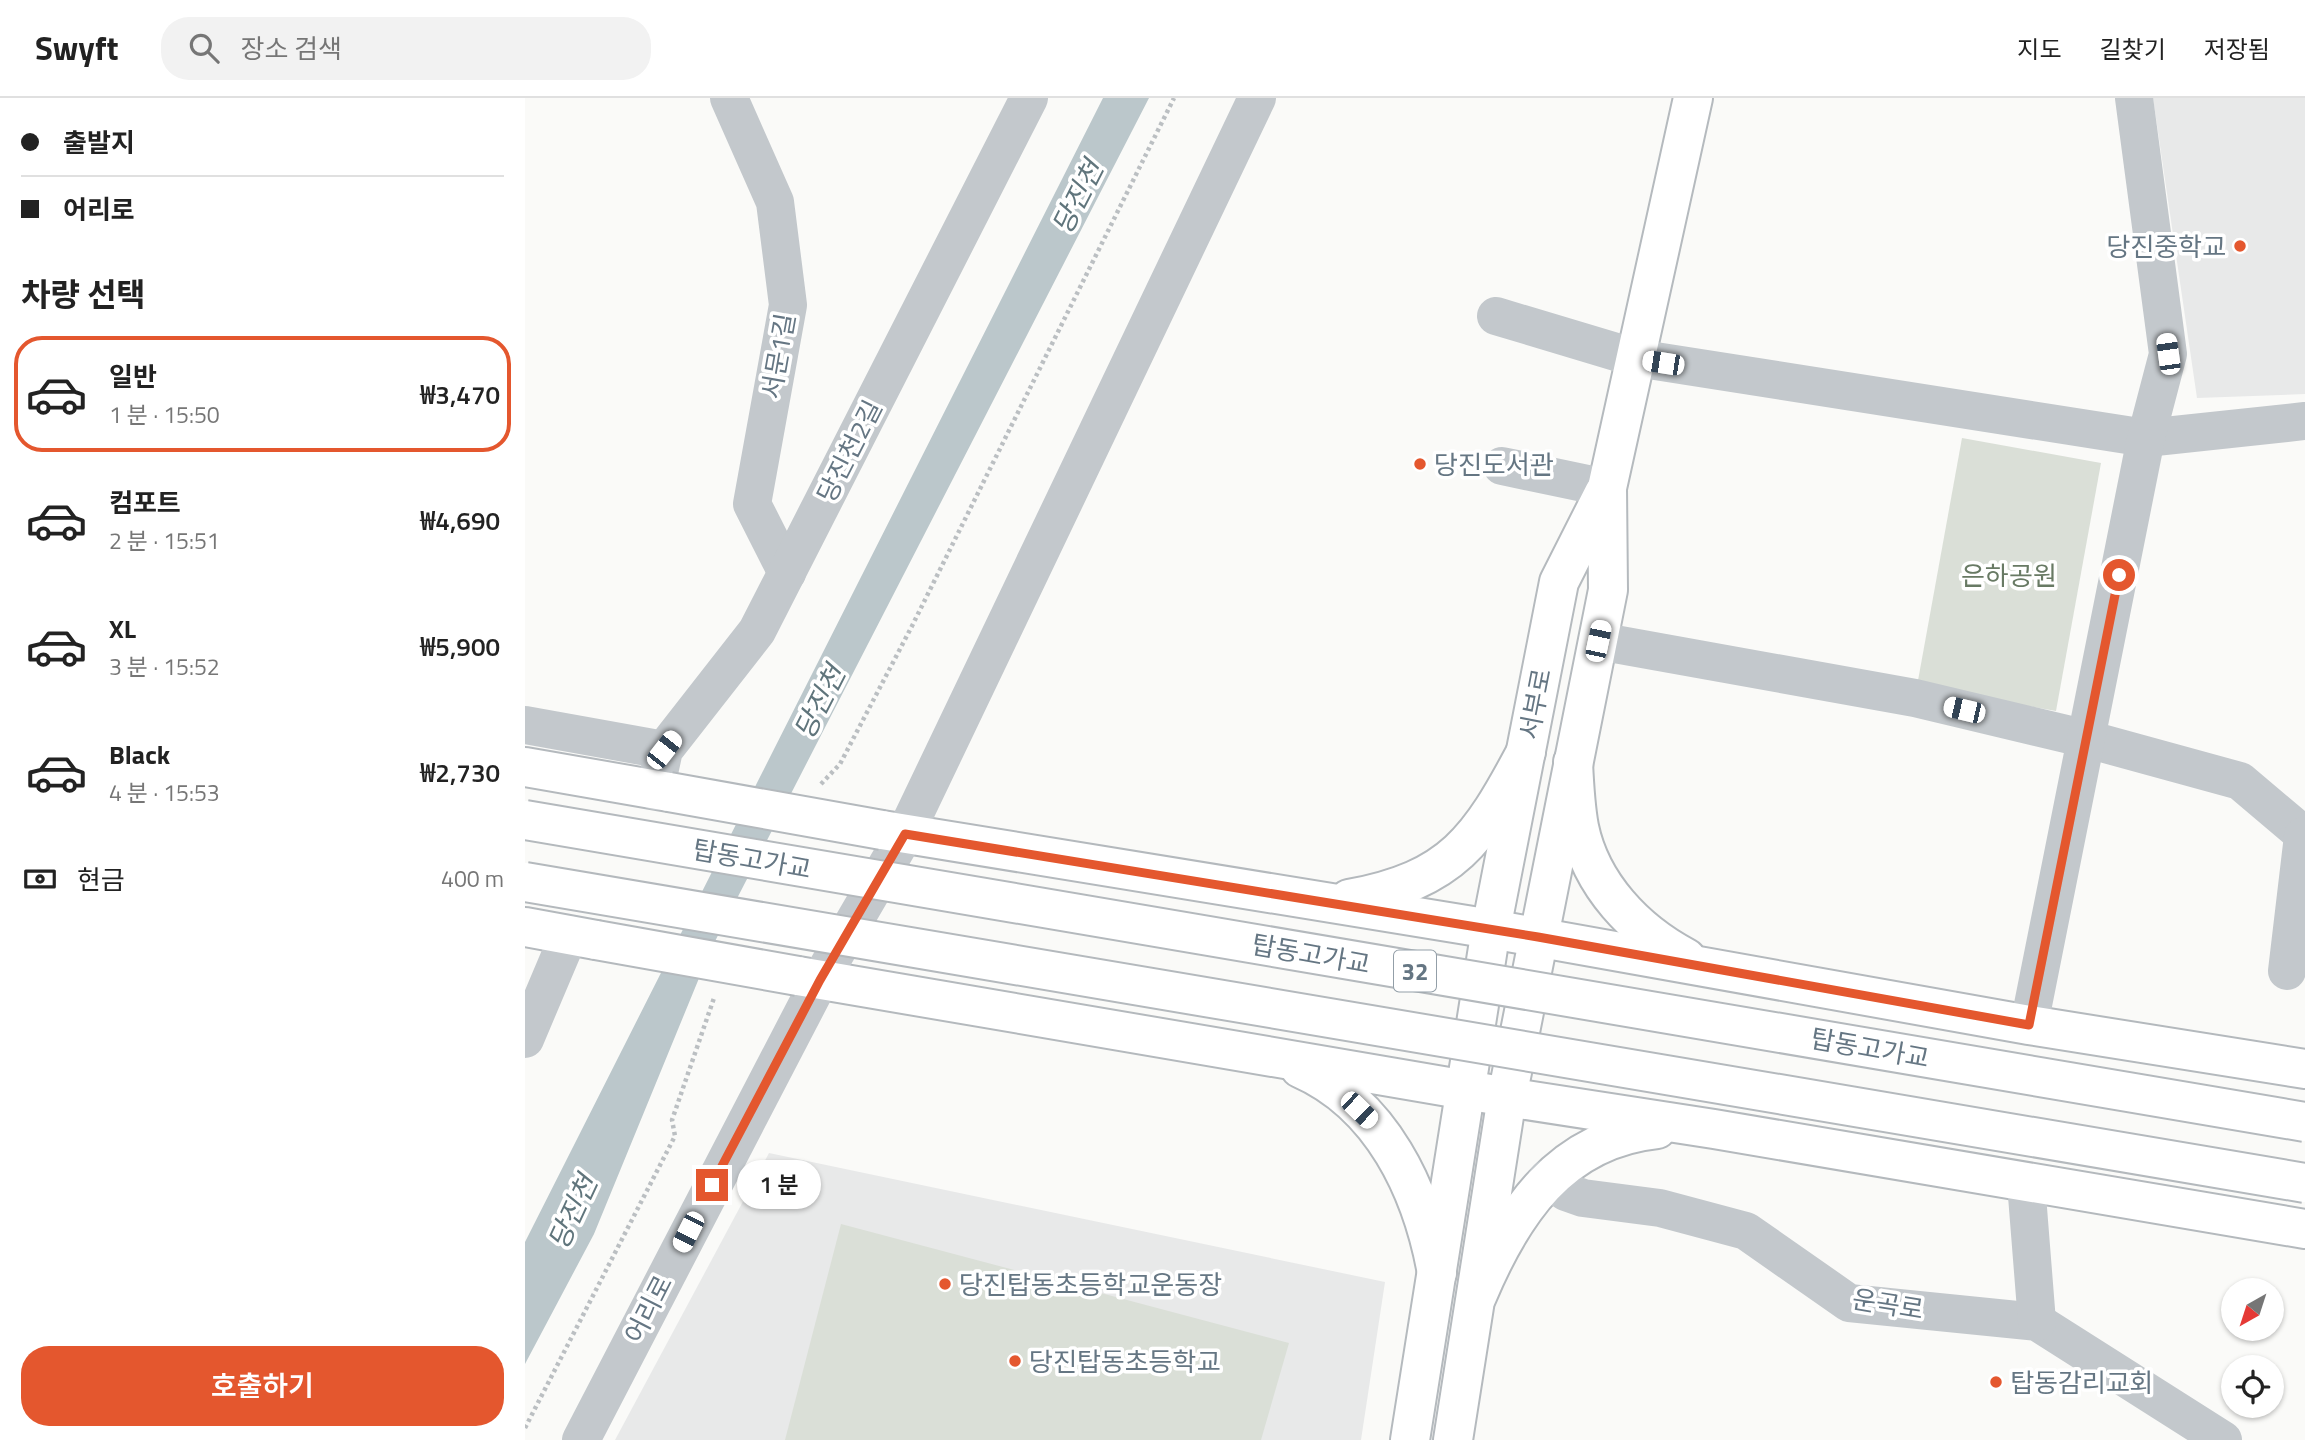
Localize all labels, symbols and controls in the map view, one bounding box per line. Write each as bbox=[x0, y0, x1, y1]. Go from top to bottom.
search box bbox=[161, 17, 651, 80]
text: Swyft bbox=[35, 23, 119, 73]
icon: search bbox=[185, 29, 223, 67]
text: 장소 검색 bbox=[241, 29, 342, 68]
text: 지도 bbox=[2017, 31, 2062, 67]
text: 길찾기 bbox=[2100, 31, 2166, 67]
text: 저장됨 bbox=[2204, 31, 2270, 67]
text: 출발지 bbox=[63, 123, 135, 162]
water label: 당진천 bbox=[1040, 150, 1115, 241]
text: 어리로 bbox=[63, 190, 135, 229]
place label: 당진중학교 bbox=[2106, 227, 2226, 266]
marker: 당진중학교 bbox=[2232, 238, 2248, 254]
text: 차량 선택 bbox=[21, 270, 146, 318]
street label: 서문1길 bbox=[751, 310, 805, 402]
car bbox=[2155, 332, 2182, 376]
car bbox=[1641, 349, 1686, 377]
text: 일반 bbox=[109, 357, 157, 396]
icon: car bbox=[25, 363, 88, 426]
text: ₩3,470 bbox=[420, 375, 500, 414]
street label: 당진천2길 bbox=[807, 393, 891, 509]
text: 1 분 · 15:50 bbox=[109, 397, 220, 432]
place label: 당진도서관 bbox=[1434, 445, 1554, 484]
marker: 당진도서관 bbox=[1412, 456, 1428, 472]
text: 컴포트 bbox=[109, 483, 181, 522]
icon: car bbox=[25, 489, 88, 552]
text: ₩4,690 bbox=[420, 501, 500, 540]
text: 2 분 · 15:51 bbox=[109, 523, 220, 558]
park label: 은하공원 bbox=[1961, 556, 2057, 595]
route start bbox=[2103, 559, 2135, 591]
text: XL bbox=[109, 609, 136, 648]
icon: car bbox=[25, 615, 88, 678]
car bbox=[1584, 618, 1613, 664]
text: ₩5,900 bbox=[420, 627, 500, 666]
text: 3 분 · 15:52 bbox=[109, 649, 220, 684]
water label: 당진천 bbox=[782, 655, 857, 746]
street label: 서부로 bbox=[1509, 665, 1561, 743]
car bbox=[1942, 695, 1987, 725]
car bbox=[643, 727, 686, 773]
text: Black bbox=[109, 735, 170, 774]
icon: car bbox=[25, 741, 88, 804]
text: ₩2,730 bbox=[420, 753, 500, 792]
text: 4 분 · 15:53 bbox=[109, 775, 220, 810]
street label: 탑동고가교 bbox=[690, 829, 814, 889]
icon: cash bbox=[21, 860, 59, 898]
text: 현금 bbox=[77, 860, 125, 899]
text: 400 m bbox=[441, 861, 504, 896]
street label: 탑동고가교 bbox=[1249, 924, 1373, 984]
road number: 32 bbox=[1394, 950, 1436, 992]
street label: 탑동고가교 bbox=[1808, 1018, 1932, 1078]
car bbox=[1337, 1088, 1382, 1132]
callout: 1 분 bbox=[737, 1160, 821, 1210]
water label: 당진천 bbox=[536, 1165, 609, 1256]
text: 1 분 bbox=[759, 1167, 799, 1202]
route end bbox=[696, 1169, 728, 1201]
car bbox=[670, 1209, 707, 1255]
place label: 당진탑동초등학교운동장 bbox=[959, 1265, 1222, 1304]
street label: 어리로 bbox=[614, 1268, 682, 1350]
marker: 당진탑동초등학교운동장 bbox=[937, 1276, 953, 1292]
north arrow bbox=[2221, 1278, 2284, 1340]
map controls bbox=[2221, 1278, 2284, 1418]
street label: 운곡로 bbox=[1850, 1279, 1926, 1329]
place label: 당진탑동초등학교 bbox=[1029, 1342, 1220, 1381]
button: 호출하기 bbox=[21, 1346, 504, 1426]
marker: 당진탑동초등학교 bbox=[1007, 1353, 1023, 1369]
button: locate bbox=[2221, 1355, 2284, 1418]
place label: 탑동감리교회 bbox=[2010, 1363, 2154, 1402]
marker: 탑동감리교회 bbox=[1988, 1374, 2004, 1390]

